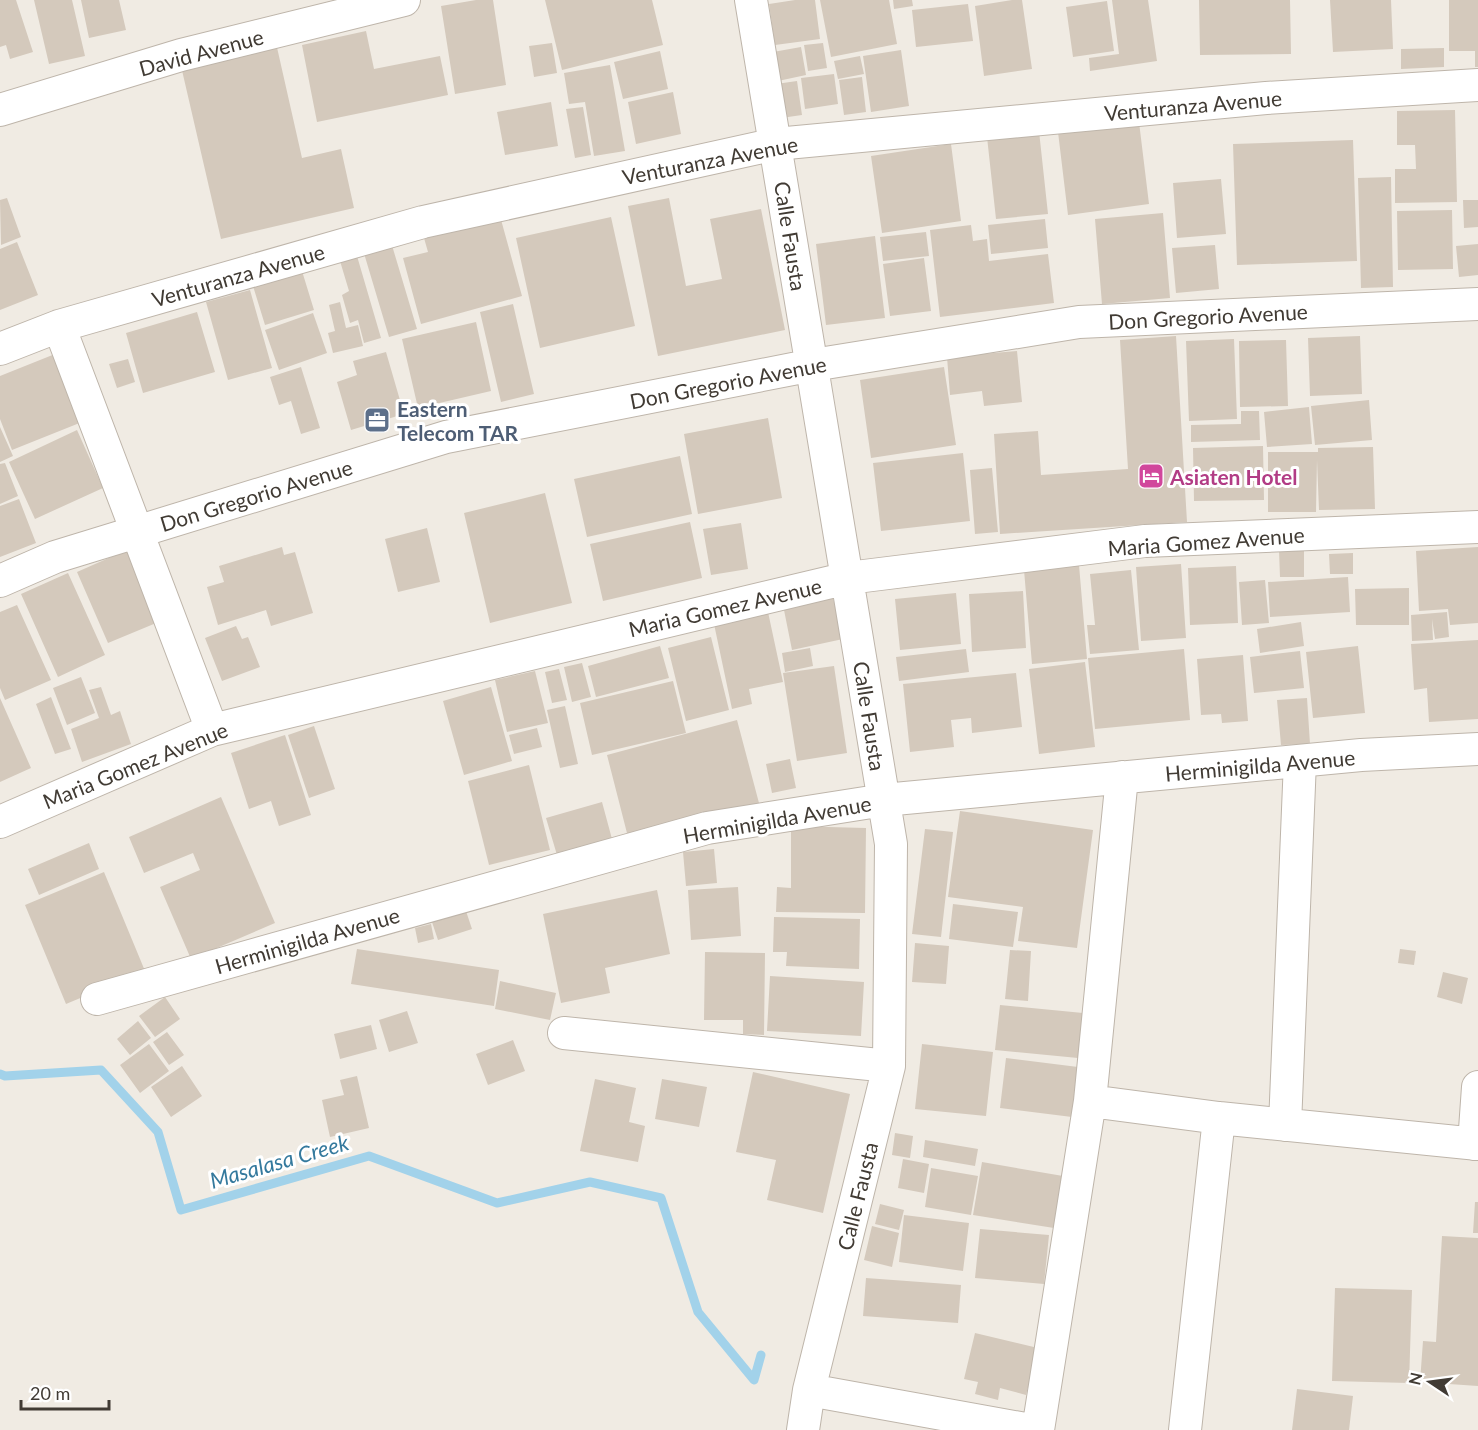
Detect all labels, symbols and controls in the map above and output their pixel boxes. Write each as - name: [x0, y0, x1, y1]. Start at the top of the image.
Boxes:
- street label: David Avenue: [136, 23, 266, 81]
- street label: Venturanza Avenue: [1103, 85, 1283, 125]
- street label: Venturanza Avenue: [620, 131, 800, 189]
- street label: Calle Fausta: [770, 180, 812, 292]
- street label: Venturanza Avenue: [149, 238, 327, 312]
- street label: Don Gregorio Avenue: [1108, 298, 1308, 334]
- street label: Don Gregorio Avenue: [628, 351, 828, 413]
- place label: Eastern Telecom TAR: [397, 396, 518, 445]
- office icon: Eastern Telecom TAR: [362, 405, 392, 435]
- street label: Don Gregorio Avenue: [157, 454, 355, 536]
- hotel icon: Asiaten Hotel: [1136, 461, 1166, 491]
- place label: Asiaten Hotel: [1169, 464, 1297, 489]
- street label: Maria Gomez Avenue: [1107, 522, 1305, 560]
- street label: Maria Gomez Avenue: [626, 573, 824, 641]
- street label: Calle Fausta: [849, 660, 891, 772]
- street label: Maria Gomez Avenue: [39, 716, 231, 814]
- street label: Herminigilda Avenue: [1164, 744, 1356, 786]
- street label: Herminigilda Avenue: [681, 790, 873, 848]
- street label: Herminigilda Avenue: [212, 902, 402, 978]
- water label: Masalasa Creek: [206, 1128, 352, 1194]
- street label: Calle Fausta: [832, 1139, 882, 1253]
- north arrow: [1400, 1352, 1460, 1412]
- text: N: [1404, 1370, 1426, 1387]
- scale bar: [21, 1373, 110, 1411]
- text: 20 m: [30, 1382, 70, 1404]

